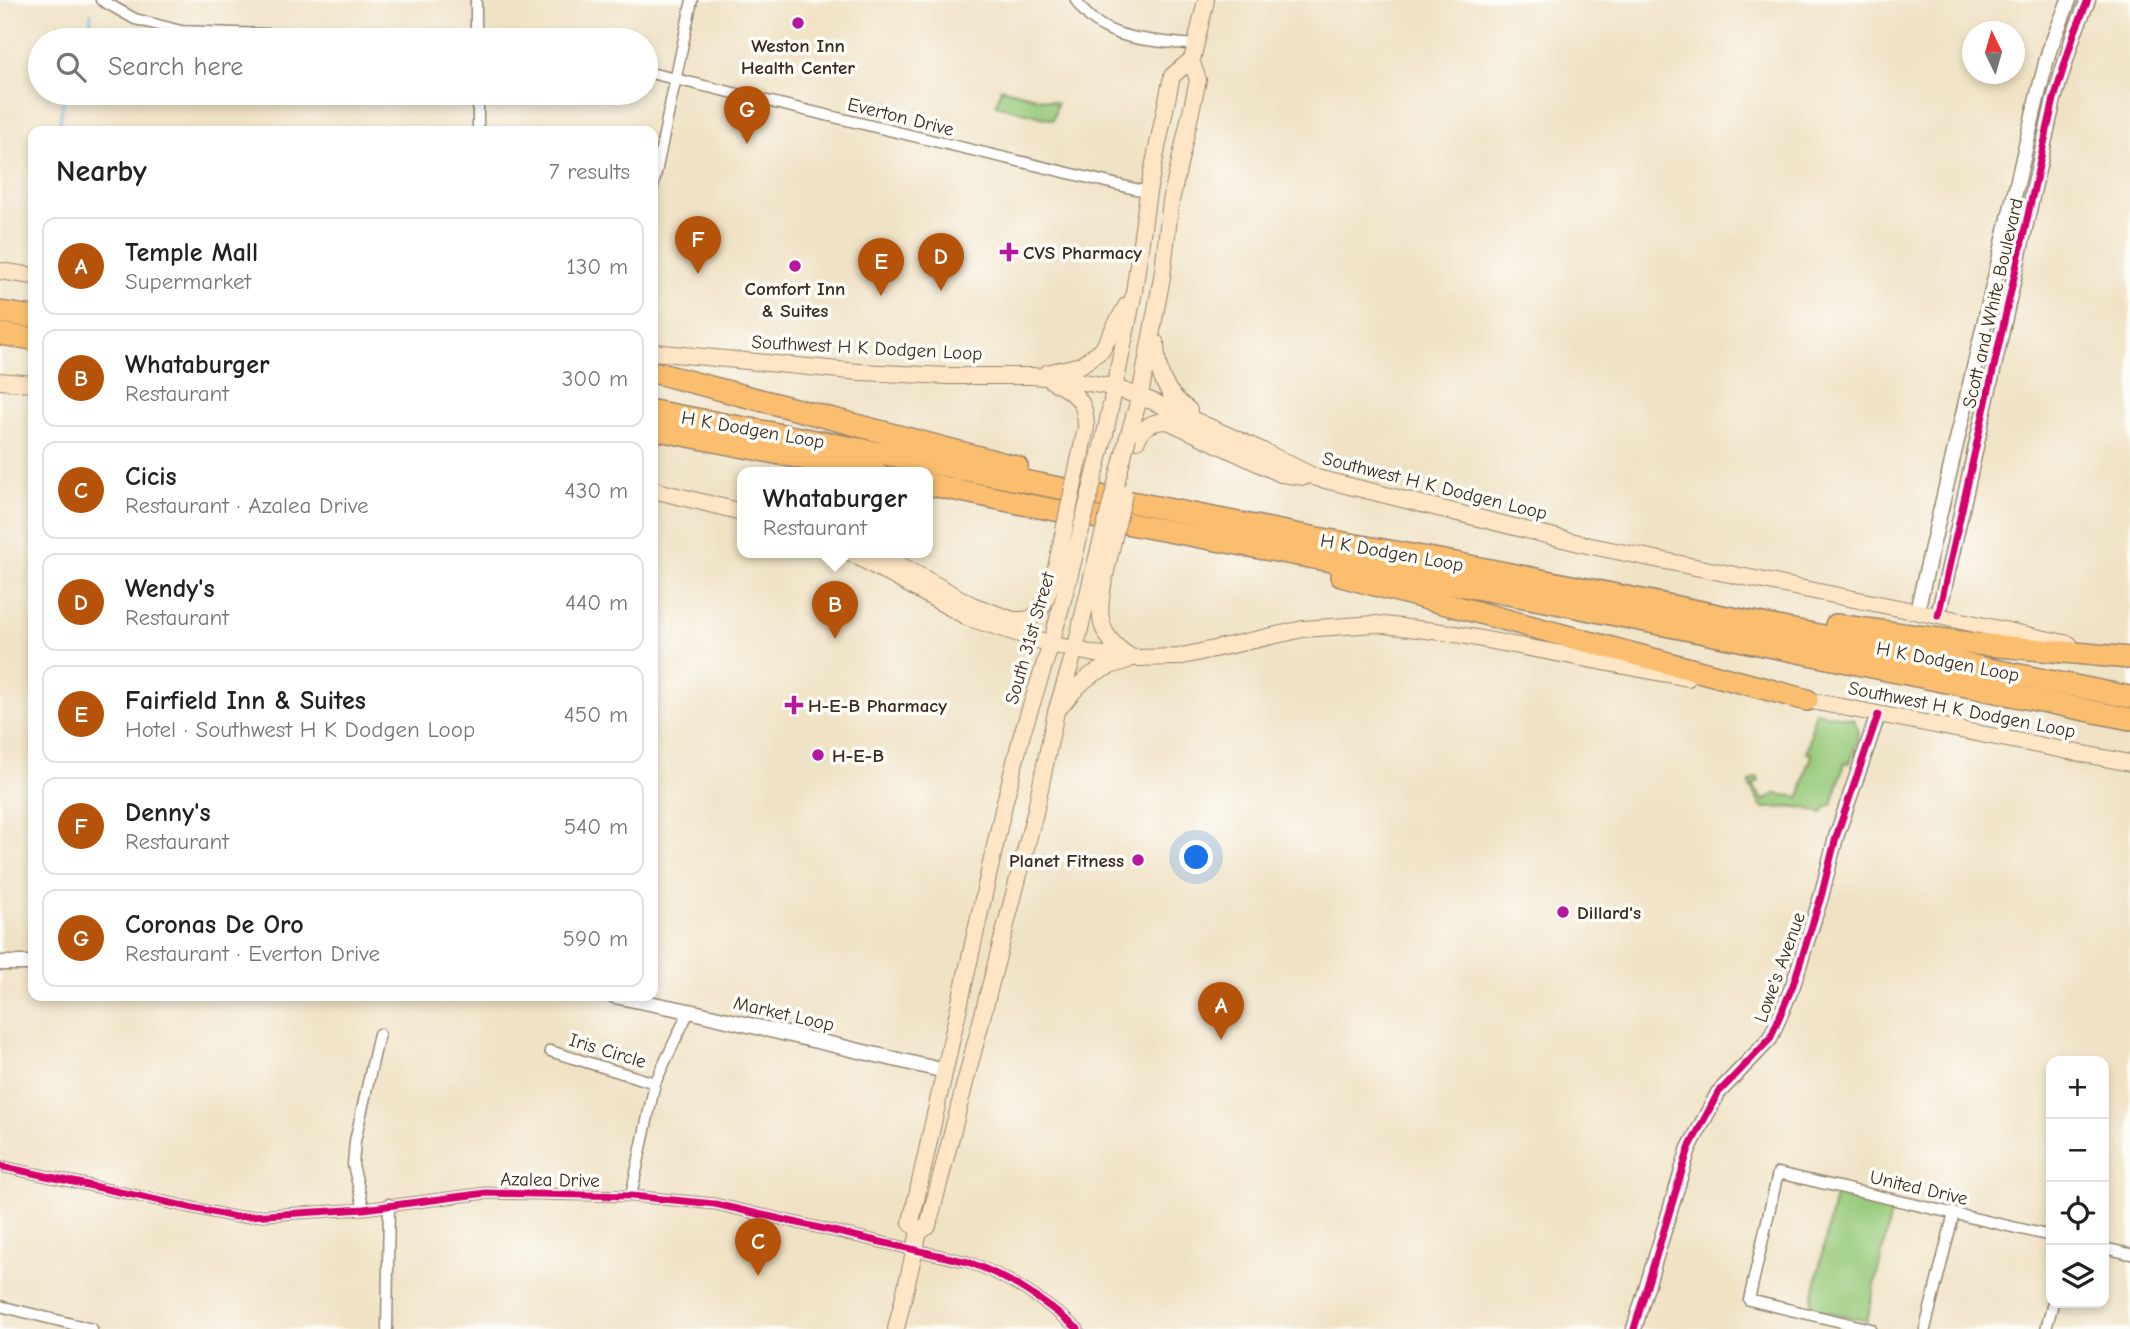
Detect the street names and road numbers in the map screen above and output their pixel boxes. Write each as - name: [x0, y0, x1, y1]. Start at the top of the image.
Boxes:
- street label: Everton Drive: [845, 93, 956, 141]
- street label: Scott and White Boulevard: [1958, 196, 2028, 410]
- street label: Southwest H K Dodgen Loop: [751, 331, 983, 365]
- street label: H K Dodgen Loop: [680, 407, 826, 453]
- street label: Southwest H K Dodgen Loop: [1320, 447, 1550, 525]
- street label: H K Dodgen Loop: [1319, 530, 1465, 576]
- street label: South 31st Street: [1001, 569, 1060, 707]
- street label: H K Dodgen Loop: [1875, 637, 2021, 687]
- street label: Southwest H K Dodgen Loop: [1846, 677, 2077, 743]
- street label: Lowe's Avenue: [1750, 909, 1810, 1025]
- street label: Market Loop: [731, 992, 836, 1036]
- street label: Iris Circle: [567, 1029, 649, 1073]
- street label: United Drive: [1868, 1166, 1970, 1210]
- street label: Azalea Drive: [500, 1168, 600, 1192]

